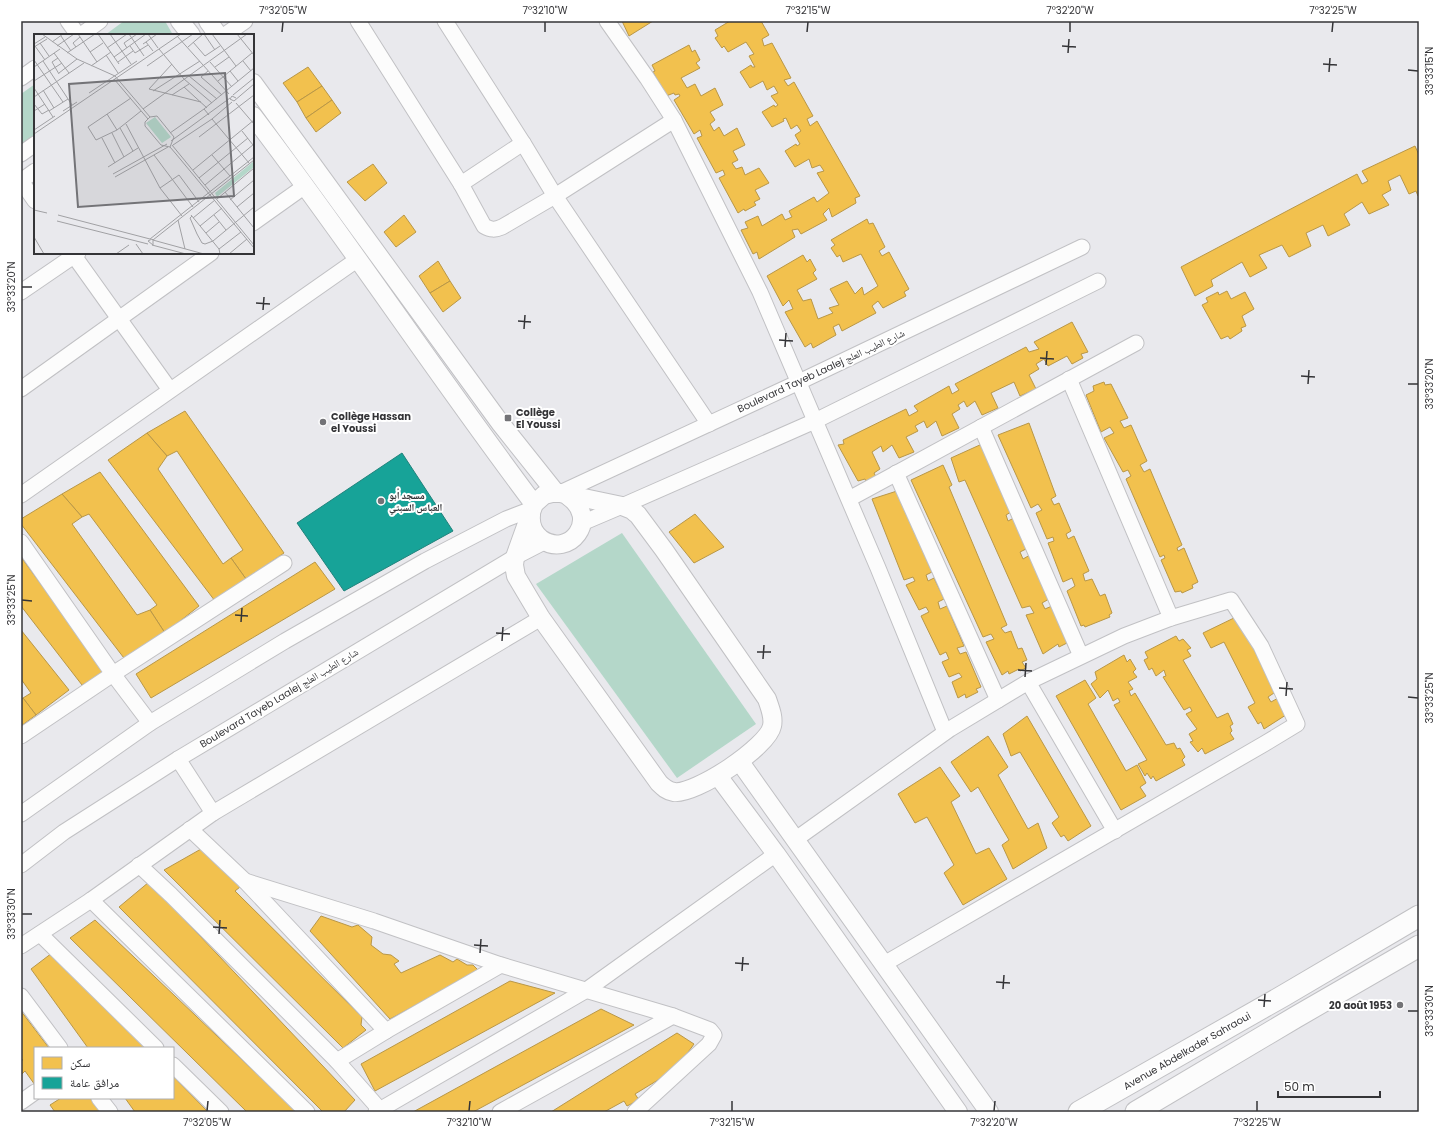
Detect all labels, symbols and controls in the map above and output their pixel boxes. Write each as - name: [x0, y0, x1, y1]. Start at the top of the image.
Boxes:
- text: 7°32'05"W: [259, 3, 307, 18]
- text: 7°32'10"W: [523, 3, 568, 18]
- text: 7°32'15"W: [786, 3, 831, 18]
- text: 7°32'20"W: [1046, 3, 1094, 18]
- text: 7°32'25"W: [1309, 3, 1357, 18]
- inset map: [34, 34, 254, 254]
- text: 33°33'15"N: [1422, 47, 1437, 95]
- text: 33°33'20"N: [4, 261, 19, 313]
- street label: Boulevard Tayeb Laalej شارع الطيب العلج: [735, 325, 907, 416]
- text: 33°33'20"N: [1422, 358, 1437, 410]
- place label: Collège El Youssi: [516, 405, 560, 432]
- place label: Collège Hassan el Youssi: [331, 409, 411, 436]
- marker: Collège El Youssi: [503, 413, 513, 423]
- marker: Collège Hassan el Youssi: [318, 417, 328, 427]
- place label: مسجد أبو العباس السبتي: [389, 488, 443, 515]
- marker: مسجد أبو العباس السبتي: [376, 496, 386, 506]
- text: 33°33'25"N: [4, 574, 19, 626]
- street label: Boulevard Tayeb Laalej شارع الطيب العلج: [197, 644, 362, 752]
- text: 33°33'25"N: [1422, 672, 1437, 724]
- text: 33°33'30"N: [4, 888, 19, 940]
- text: 33°33'30"N: [1422, 985, 1437, 1037]
- place label: 20 août 1953: [1329, 998, 1392, 1013]
- marker: 20 août 1953: [1395, 1000, 1405, 1010]
- street label: Avenue Abdelkader Sahraoui: [1120, 1008, 1254, 1094]
- legend: [34, 1047, 174, 1099]
- text: سكن: [70, 1054, 91, 1071]
- scale bar: [1278, 1073, 1380, 1099]
- text: مرافق عامة: [70, 1074, 119, 1091]
- text: 50 m: [1284, 1078, 1315, 1095]
- text: 7°32'05"W: [183, 1115, 231, 1130]
- text: 7°32'10"W: [447, 1115, 492, 1130]
- text: 7°32'15"W: [710, 1115, 755, 1130]
- text: 7°32'20"W: [970, 1115, 1018, 1130]
- text: 7°32'25"W: [1233, 1115, 1281, 1130]

